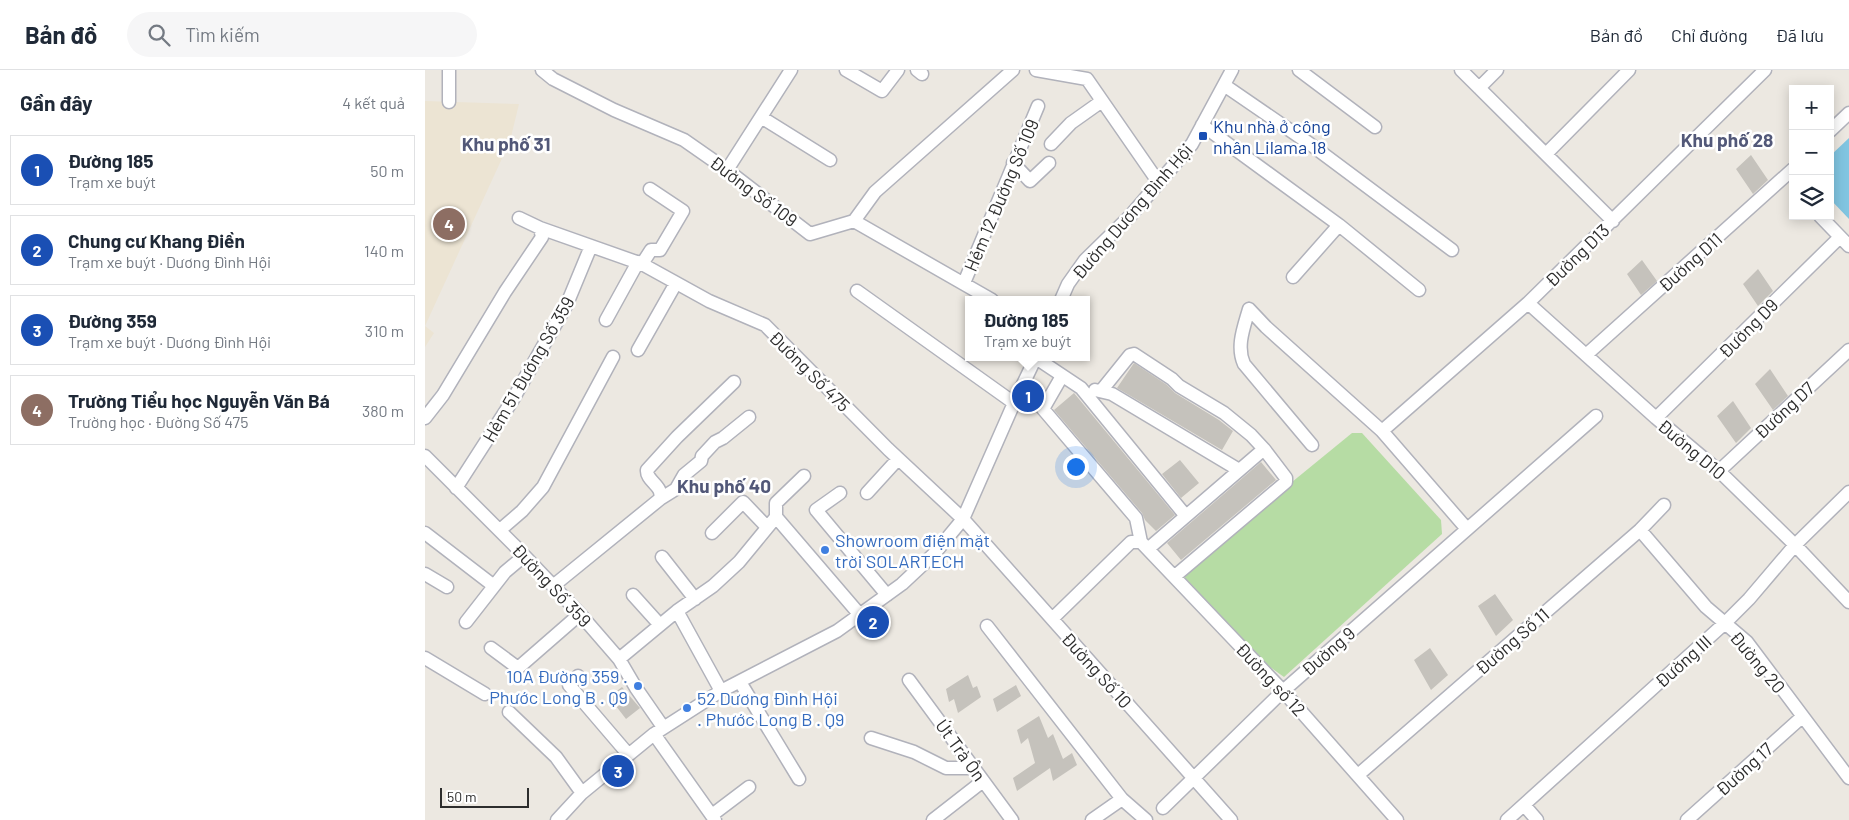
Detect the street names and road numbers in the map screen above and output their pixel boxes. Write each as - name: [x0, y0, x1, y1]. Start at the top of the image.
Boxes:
- street label: Hẻm 12 Đường Số 109: [959, 116, 1043, 274]
- street label: Đường Dương Đình Hội: [1067, 139, 1197, 283]
- street label: Đường Số 109: [706, 151, 802, 231]
- street label: Đường D13: [1540, 219, 1614, 291]
- street label: Đường D11: [1654, 228, 1726, 296]
- street label: Hẻm 51 Đường Số 359: [477, 292, 579, 446]
- street label: Đường D9: [1714, 294, 1782, 362]
- street label: Đường Số 475: [765, 326, 855, 416]
- street label: Đường D7: [1749, 376, 1819, 443]
- street label: Đường D10: [1654, 414, 1730, 484]
- street label: Đường Số 359: [508, 539, 596, 631]
- street label: Đường Số 11: [1471, 603, 1553, 679]
- street label: Đường 9: [1297, 622, 1359, 680]
- street label: Đường 20: [1726, 627, 1790, 697]
- street label: Đường Số 10: [1057, 628, 1137, 712]
- street label: Đường III: [1650, 630, 1716, 692]
- street label: Đường số 12: [1232, 638, 1310, 720]
- street label: Út Trà Ôn: [931, 715, 991, 785]
- street label: Đường 17: [1711, 737, 1777, 800]

